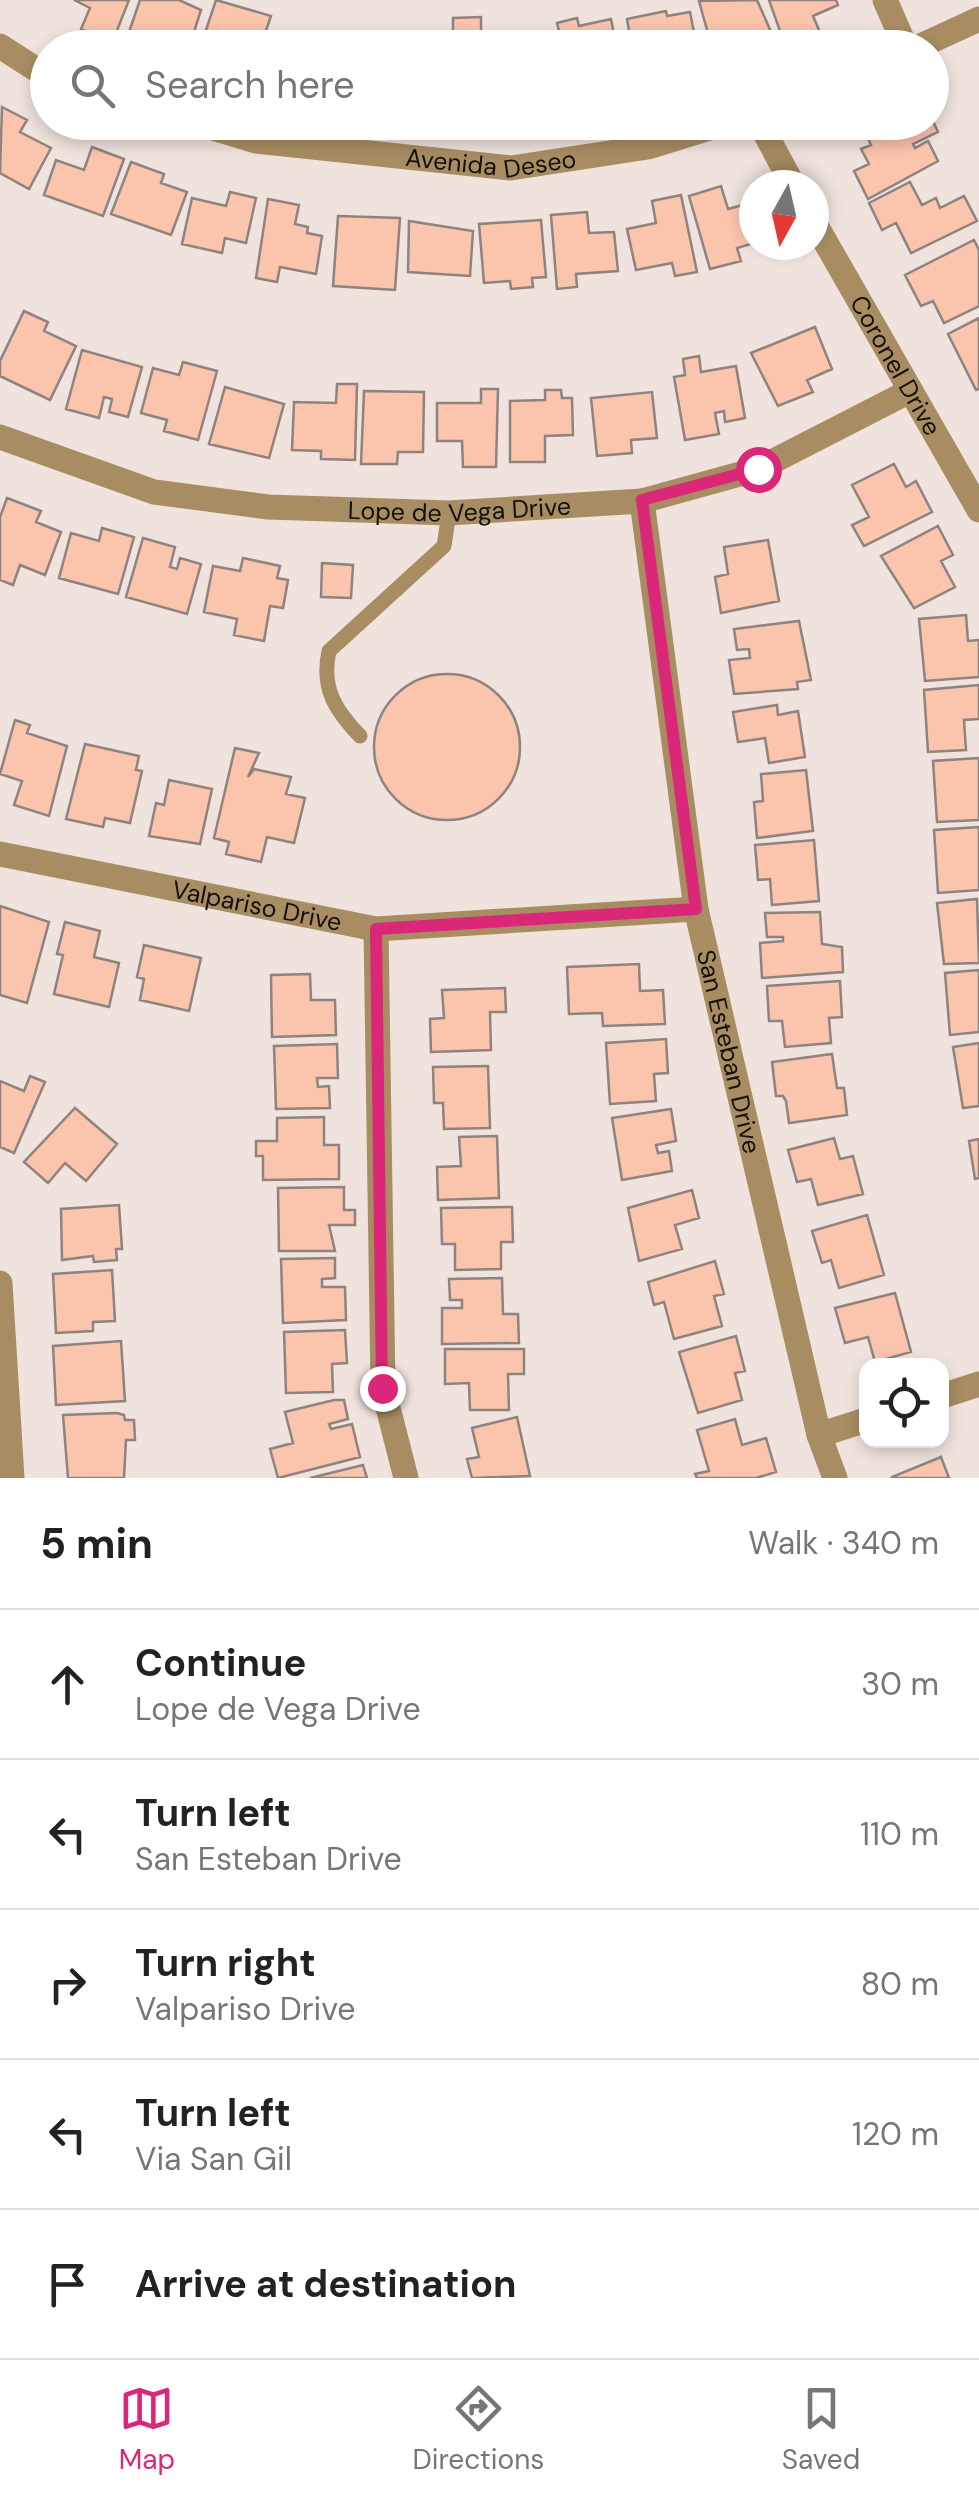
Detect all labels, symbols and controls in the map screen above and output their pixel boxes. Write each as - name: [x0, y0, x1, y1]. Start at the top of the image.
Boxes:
- search box: [30, 30, 949, 140]
- icon: search: [65, 58, 120, 113]
- text: Search here: [145, 60, 355, 110]
- street label: Avenida Deseo: [404, 141, 578, 186]
- north arrow: [739, 170, 829, 260]
- street label: Coronel Drive: [842, 289, 949, 441]
- route start: [736, 447, 782, 493]
- street label: Lope de Vega Drive: [347, 489, 572, 530]
- street label: Valpariso Drive: [169, 873, 345, 939]
- street label: San Esteban Drive: [689, 946, 769, 1157]
- map controls: [859, 1358, 949, 1448]
- button: locate: [859, 1358, 949, 1448]
- route end: [360, 1366, 406, 1412]
- text: 5 min: [40, 1516, 153, 1571]
- text: Walk · 340 m: [748, 1522, 939, 1564]
- text: Continue: [135, 1638, 306, 1688]
- icon: ahead: [40, 1657, 95, 1712]
- text: 30 m: [861, 1663, 939, 1705]
- text: Lope de Vega Drive: [135, 1688, 421, 1730]
- text: Turn left: [135, 1788, 291, 1838]
- icon: left: [40, 1807, 95, 1862]
- text: 110 m: [860, 1813, 939, 1855]
- text: San Esteban Drive: [135, 1838, 402, 1880]
- text: Turn right: [135, 1938, 316, 1988]
- icon: right: [40, 1957, 95, 2012]
- text: 80 m: [861, 1963, 939, 2005]
- text: Valpariso Drive: [135, 1988, 355, 2030]
- text: Turn left: [135, 2088, 291, 2138]
- icon: left: [40, 2107, 95, 2162]
- text: 120 m: [852, 2113, 939, 2155]
- text: Via San Gil: [135, 2138, 292, 2180]
- icon: arrive: [40, 2257, 95, 2312]
- text: Arrive at destination: [135, 2259, 517, 2309]
- tab: Map: [119, 2381, 175, 2478]
- tab: Directions: [413, 2381, 544, 2478]
- tab: Saved: [782, 2381, 860, 2478]

